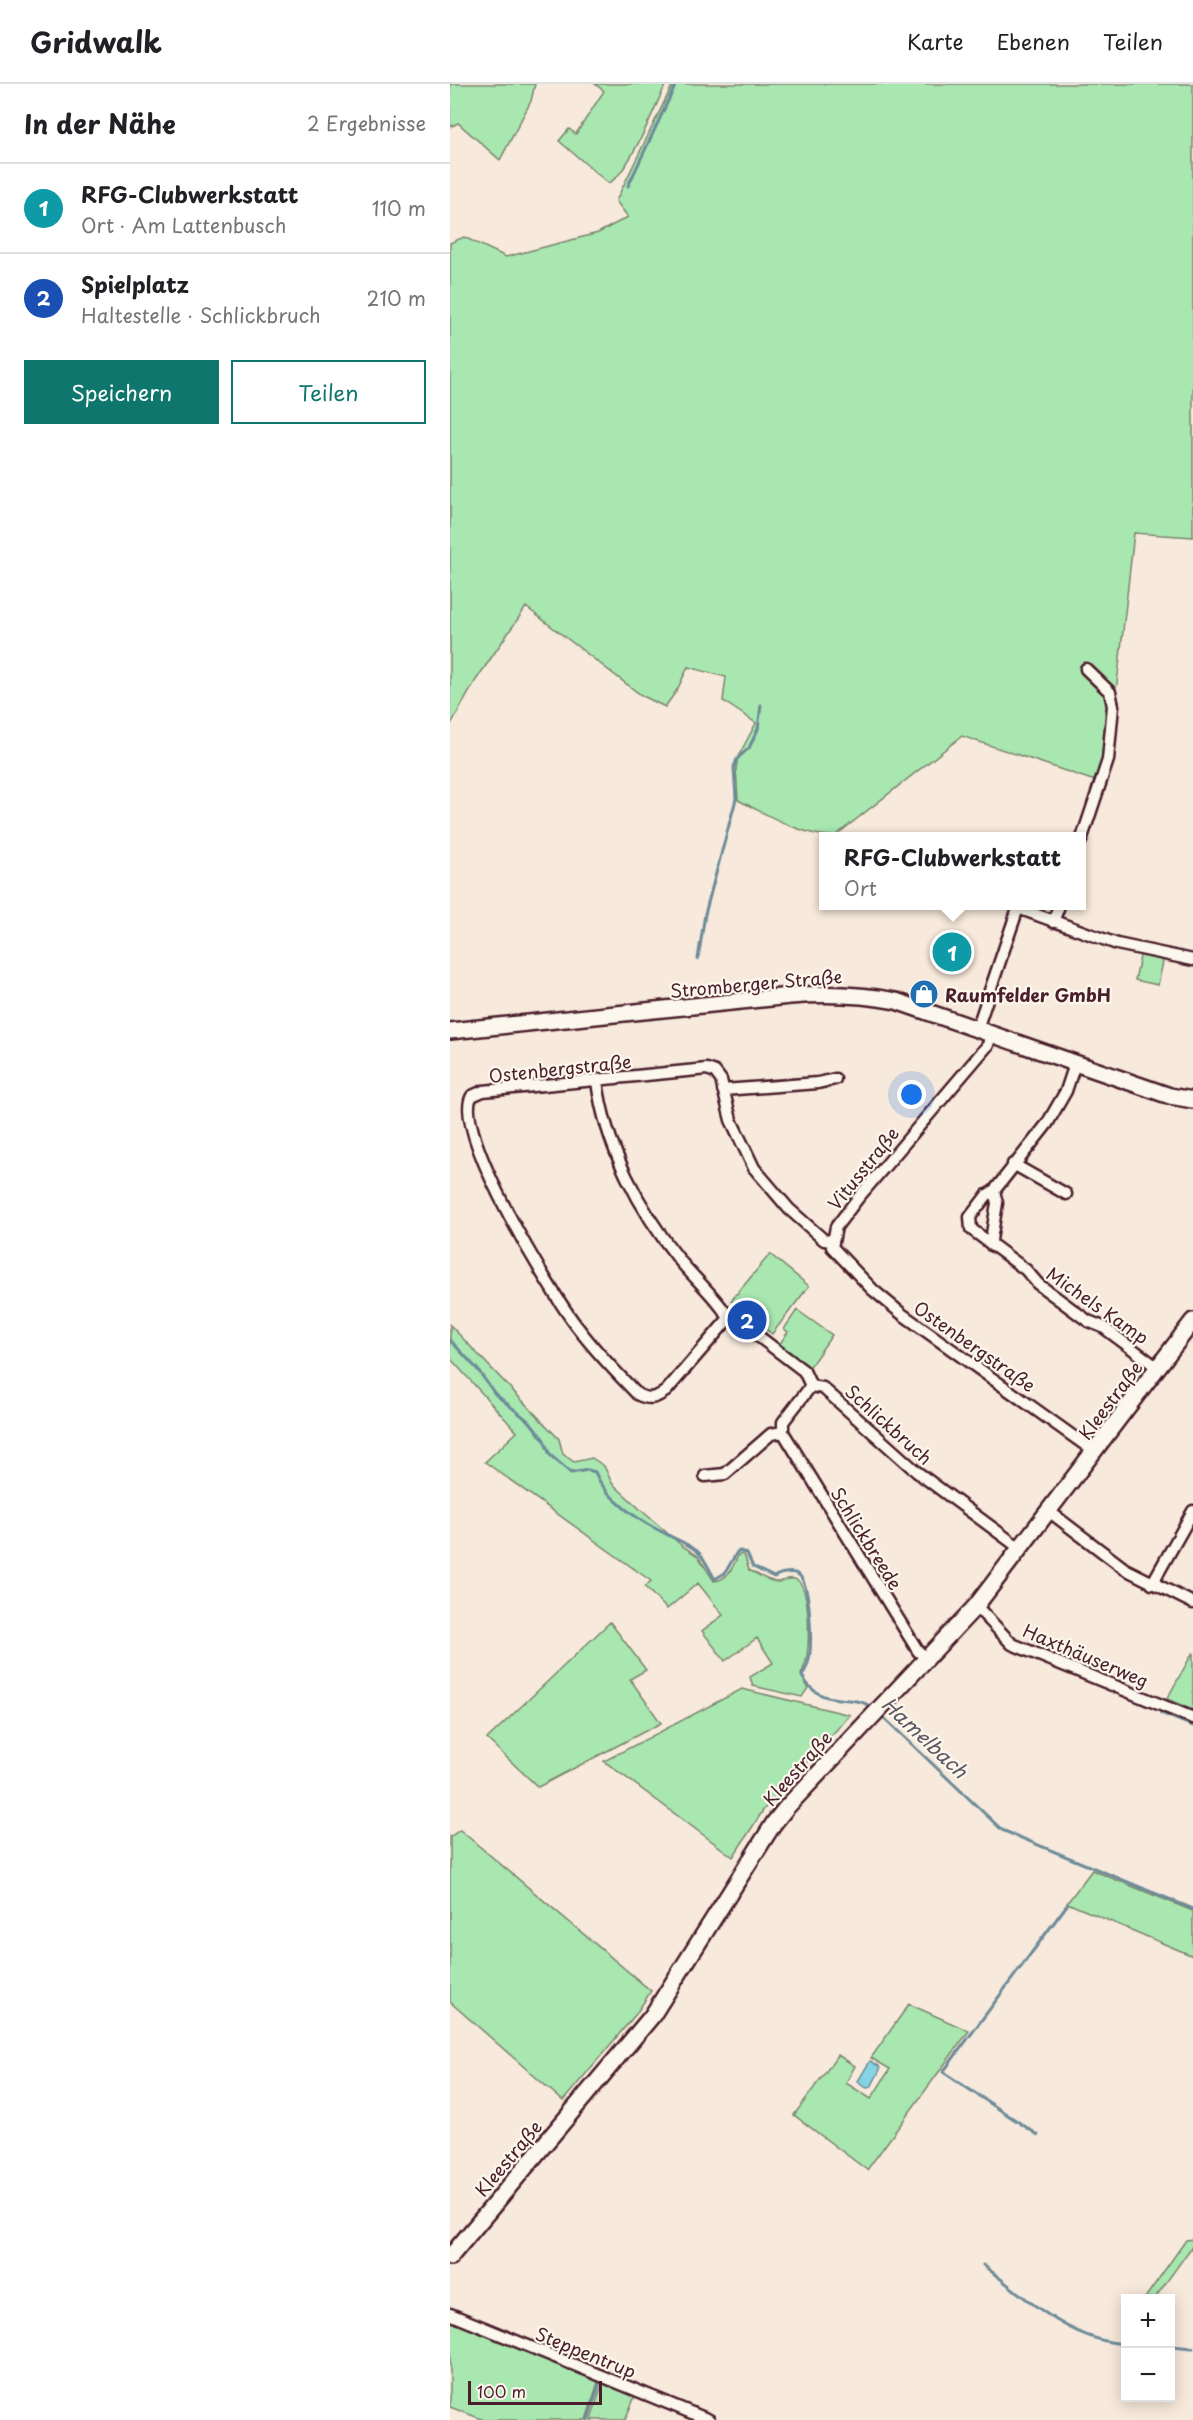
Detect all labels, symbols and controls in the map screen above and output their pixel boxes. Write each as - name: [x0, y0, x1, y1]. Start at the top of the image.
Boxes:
- text: Gridwalk: [30, 20, 162, 63]
- text: Karte: [907, 25, 964, 57]
- text: Ebenen: [997, 25, 1070, 57]
- text: Teilen: [1103, 25, 1163, 57]
- text: In der Nähe: [24, 104, 176, 143]
- text: 2 Ergebnisse: [307, 108, 426, 138]
- text: RFG-Clubwerkstatt: [81, 177, 299, 210]
- text: 1: [39, 193, 48, 223]
- text: 110 m: [372, 193, 426, 223]
- text: Ort · Am Lattenbusch: [81, 210, 286, 240]
- text: Spielplatz: [81, 267, 189, 300]
- text: 2: [36, 283, 51, 313]
- text: 210 m: [367, 283, 426, 313]
- text: Haltestelle · Schlickbruch: [81, 300, 321, 330]
- button: Speichern: [24, 360, 219, 424]
- button: Teilen: [231, 360, 426, 424]
- popup: [819, 832, 1086, 910]
- text: RFG-Clubwerkstatt: [844, 840, 1061, 873]
- text: Ort: [844, 873, 877, 903]
- pin: 1: [932, 930, 972, 974]
- street label: Stromberger Straße: [669, 962, 843, 1004]
- shop icon: Raumfelder GmbH: [908, 978, 940, 1010]
- place label: Raumfelder GmbH: [945, 981, 1111, 1008]
- street label: Ostenbergstraße: [487, 1047, 633, 1089]
- your location: [897, 1080, 926, 1109]
- street label: Vitusstraße: [821, 1121, 905, 1215]
- street label: Michels Kamp: [1041, 1260, 1155, 1350]
- street label: Ostenbergstraße: [909, 1294, 1041, 1398]
- pin: 2: [728, 1298, 766, 1342]
- street label: Kleestraße: [1071, 1355, 1149, 1445]
- street label: Schlickbruch: [840, 1378, 938, 1470]
- street label: Schlickbreede: [825, 1481, 909, 1595]
- street label: Haxthäuserweg: [1019, 1616, 1153, 1694]
- water label: Hamelbach: [875, 1689, 975, 1785]
- street label: Kleestraße: [756, 1725, 838, 1811]
- street label: Kleestraße: [468, 2114, 548, 2202]
- map controls: [1121, 2294, 1175, 2402]
- button: +: [1121, 2294, 1175, 2348]
- street label: Steppentrup: [532, 2320, 640, 2384]
- button: −: [1121, 2348, 1175, 2402]
- scale bar: [468, 2378, 602, 2406]
- text: 100 m: [477, 2379, 526, 2403]

